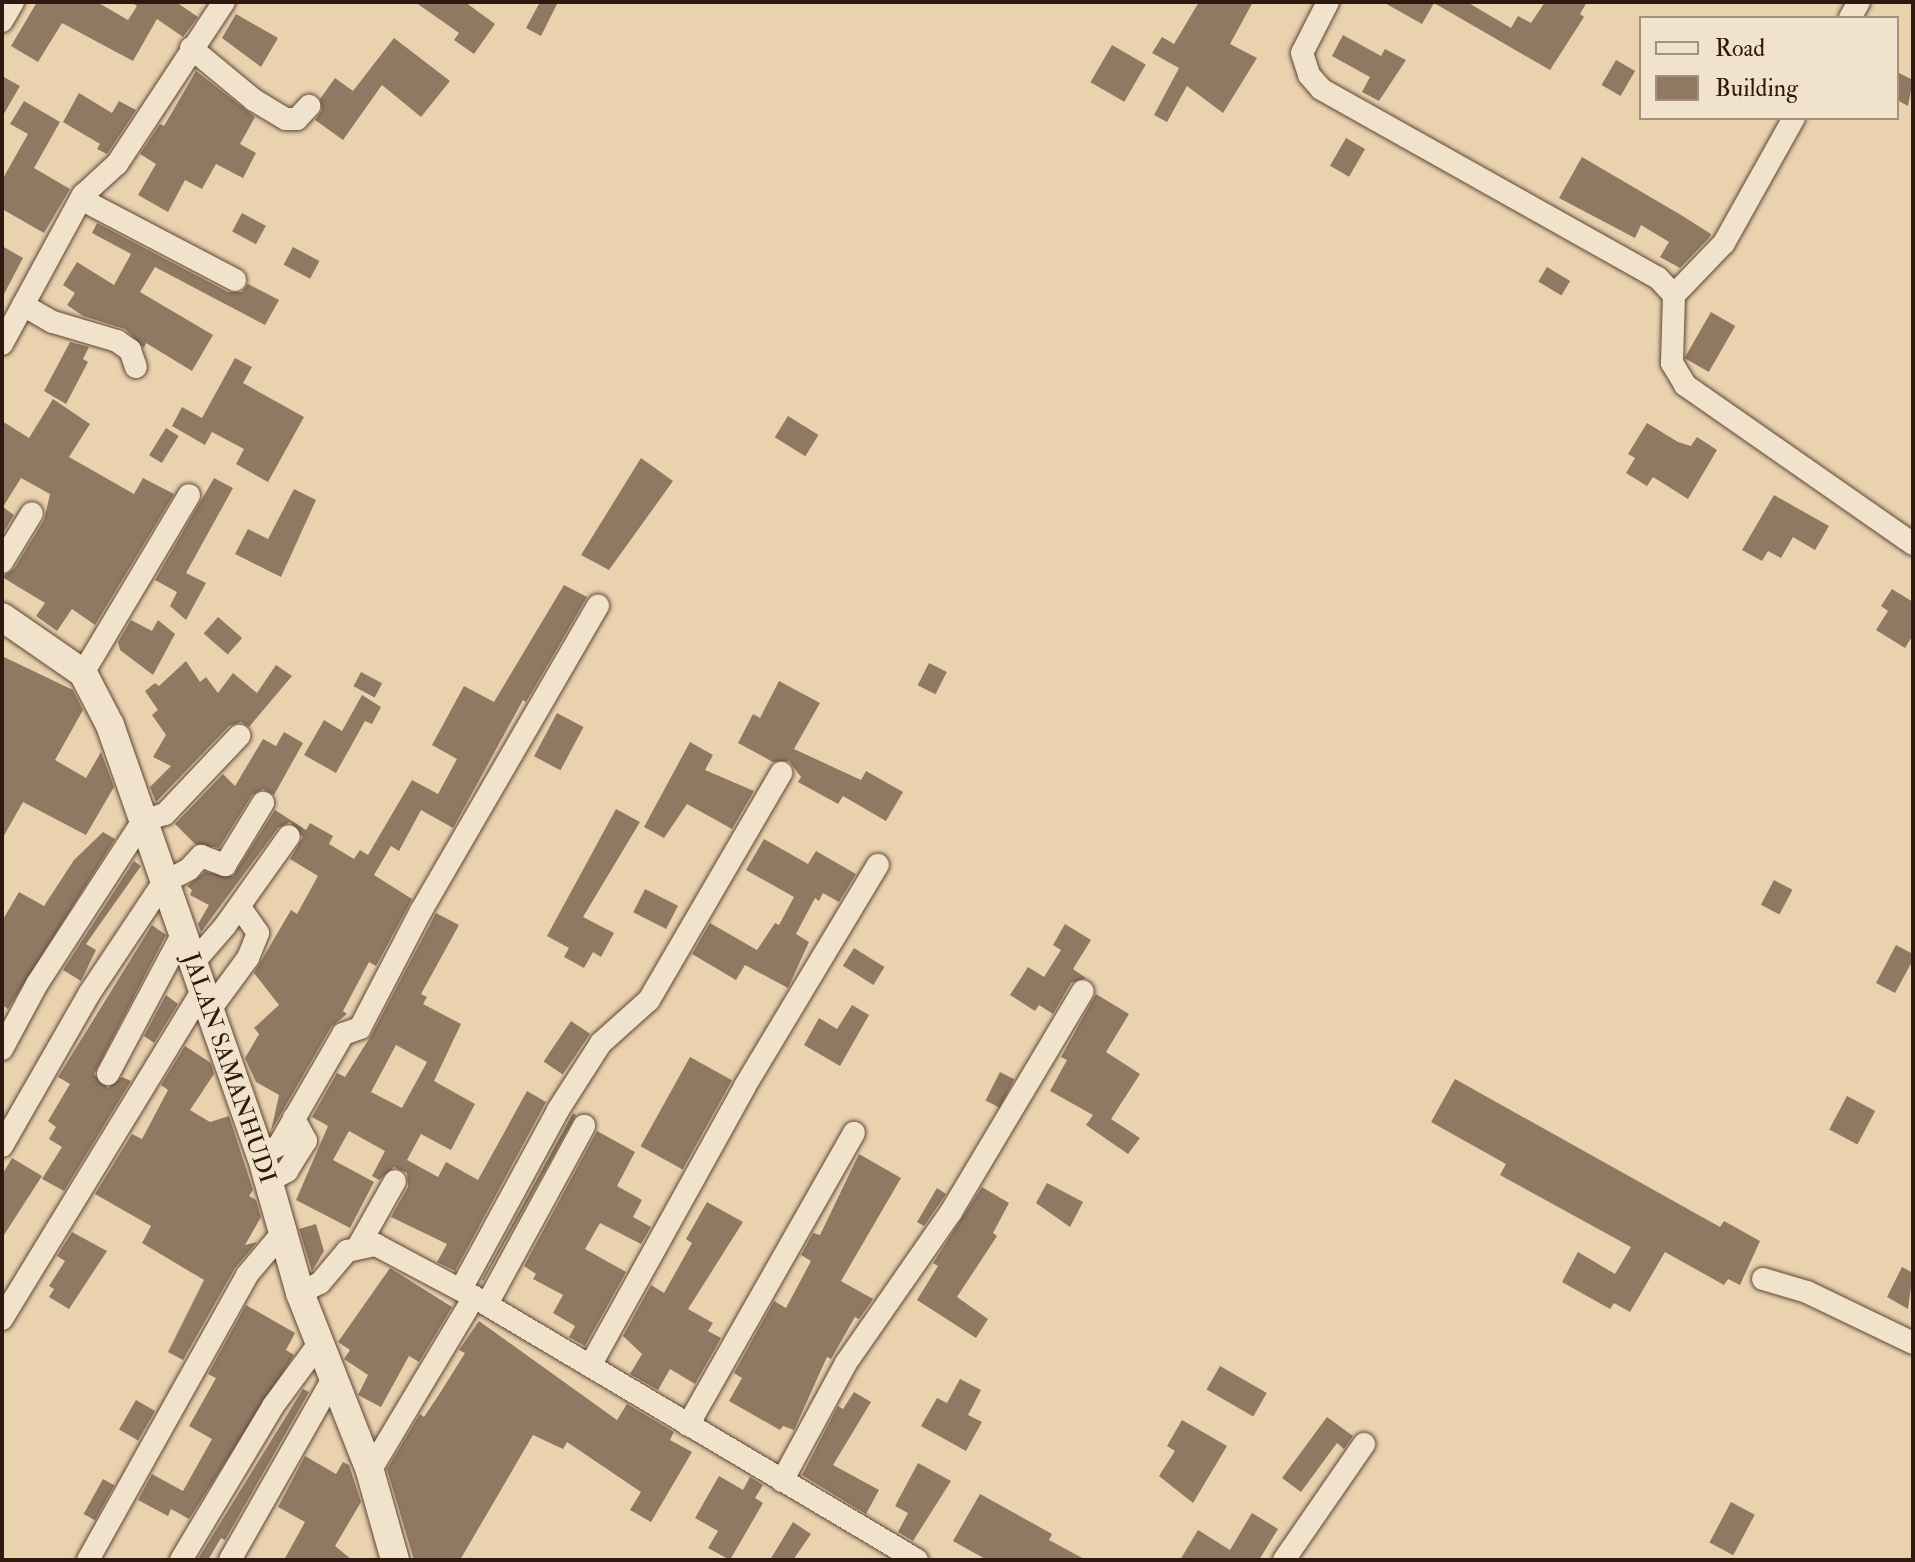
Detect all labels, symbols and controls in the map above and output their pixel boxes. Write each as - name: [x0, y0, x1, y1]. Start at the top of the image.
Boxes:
- legend: [1639, 16, 1899, 120]
- text: Road: [1715, 33, 1765, 64]
- text: Building: [1715, 73, 1798, 104]
- street label: JALAN SAMANHUDI: [176, 949, 282, 1187]

